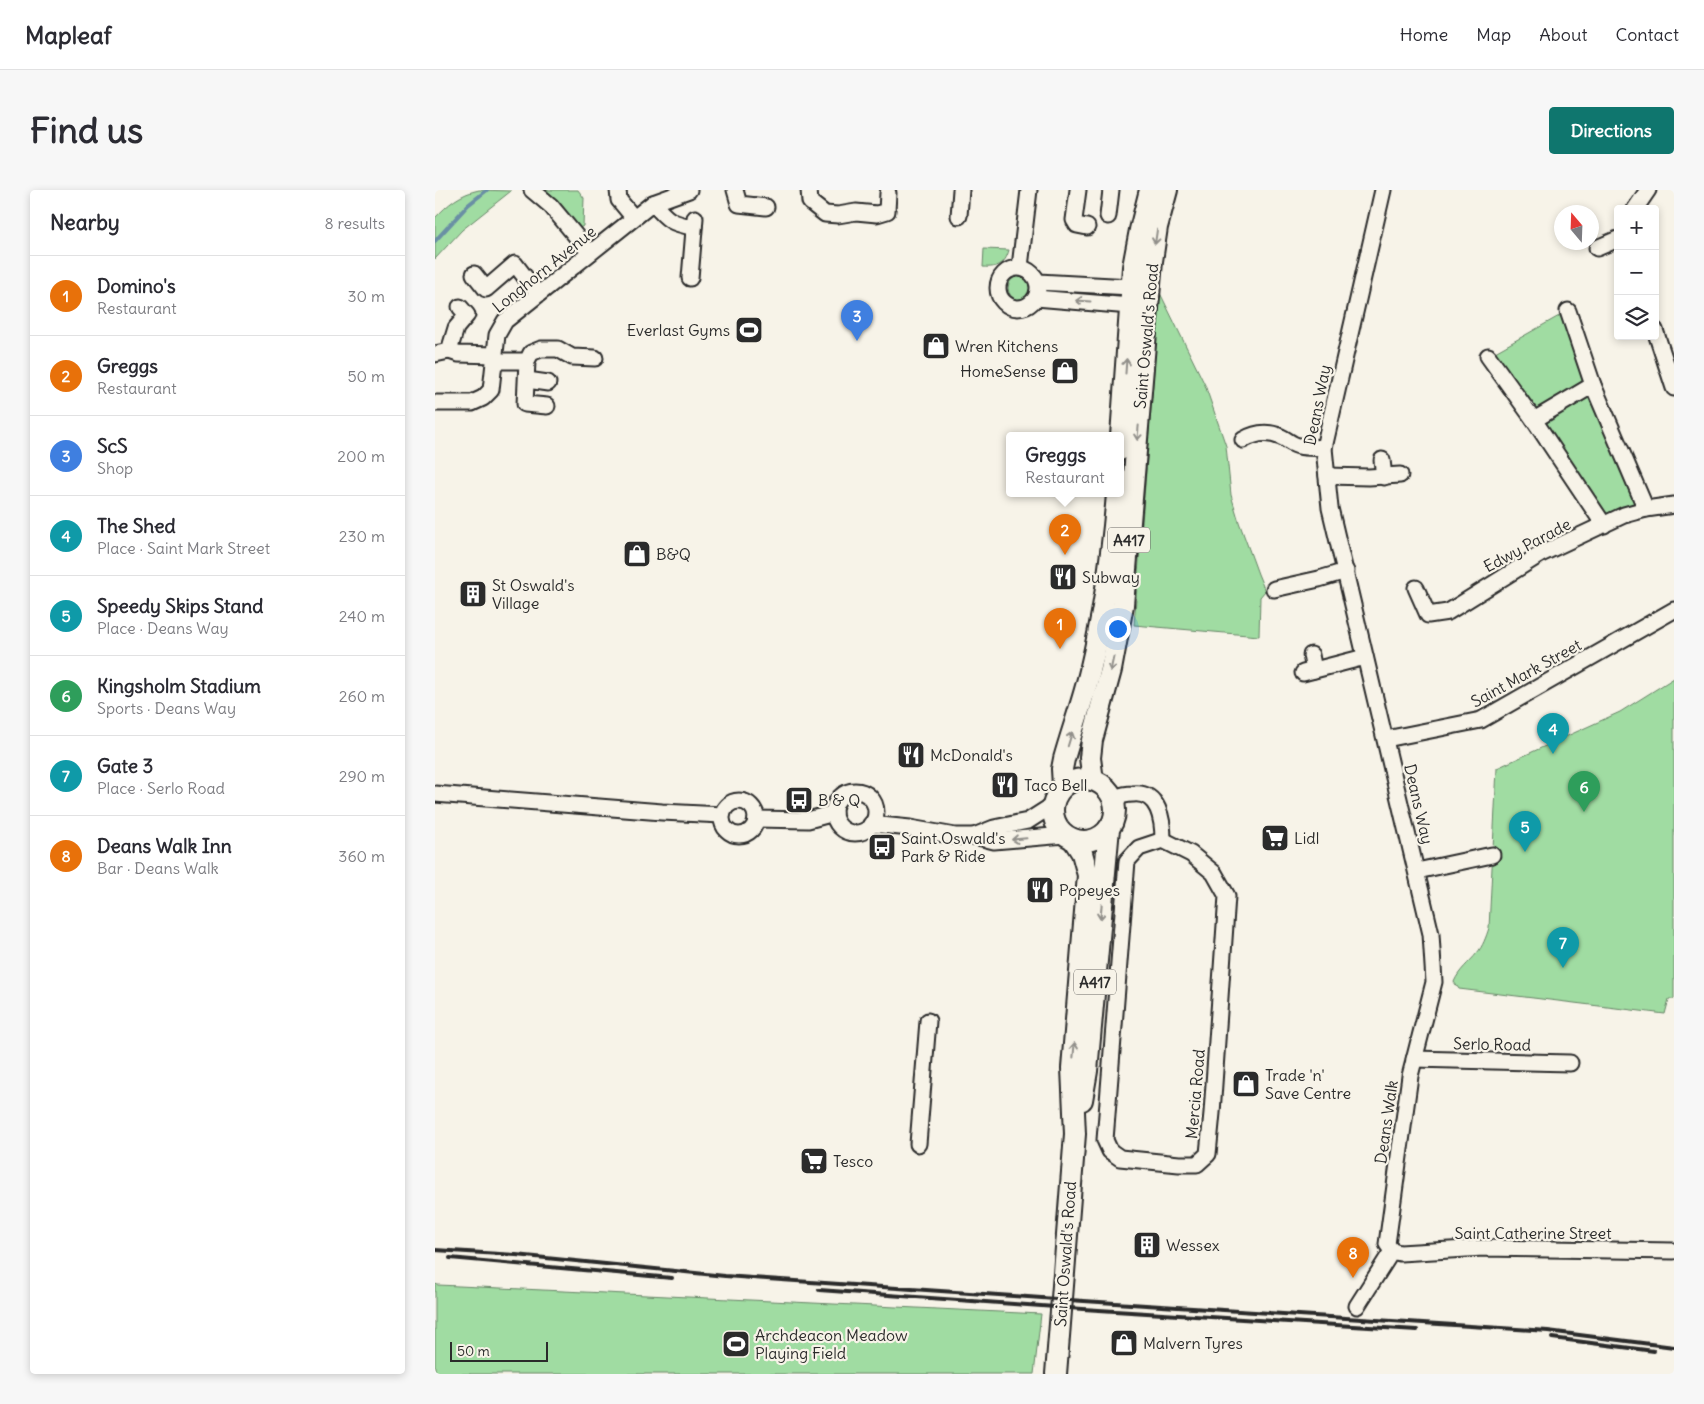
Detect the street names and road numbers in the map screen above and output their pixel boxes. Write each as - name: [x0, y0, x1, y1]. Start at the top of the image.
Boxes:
- street label: Longhorn Avenue: [488, 221, 600, 317]
- street label: Saint Oswald's Road: [1130, 262, 1162, 410]
- street label: Deans Way: [1299, 363, 1335, 447]
- street label: Edwy Parade: [1480, 514, 1574, 576]
- road number: A417: [1108, 528, 1150, 552]
- street label: Saint Mark Street: [1467, 634, 1585, 712]
- street label: Deans Way: [1400, 762, 1438, 846]
- road number: A417: [1074, 970, 1116, 994]
- street label: Serlo Road: [1453, 1033, 1531, 1055]
- street label: Mercia Road: [1181, 1048, 1209, 1140]
- street label: Deans Walk: [1370, 1079, 1402, 1165]
- street label: Saint Oswald's Road: [1050, 1181, 1080, 1327]
- street label: Saint Catherine Street: [1454, 1223, 1612, 1243]

